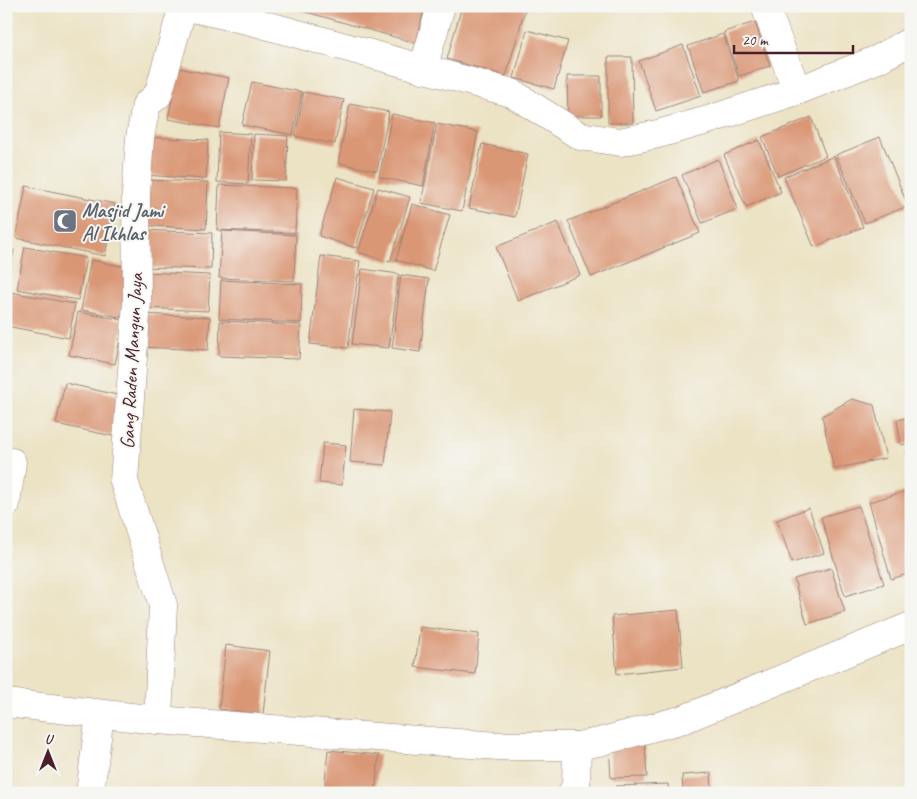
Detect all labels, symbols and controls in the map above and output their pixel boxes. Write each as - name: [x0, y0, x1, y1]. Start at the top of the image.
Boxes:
- scale bar: [734, 22, 853, 54]
- text: 20 m: [742, 31, 769, 50]
- place label: Masjid Jami Al Ikhlas: [82, 198, 167, 246]
- mosque icon: Masjid Jami Al Ikhlas: [52, 208, 78, 234]
- street label: Gang Raden Mangun Jaya: [114, 271, 149, 450]
- north arrow: [22, 726, 72, 776]
- text: U: [45, 731, 55, 748]

